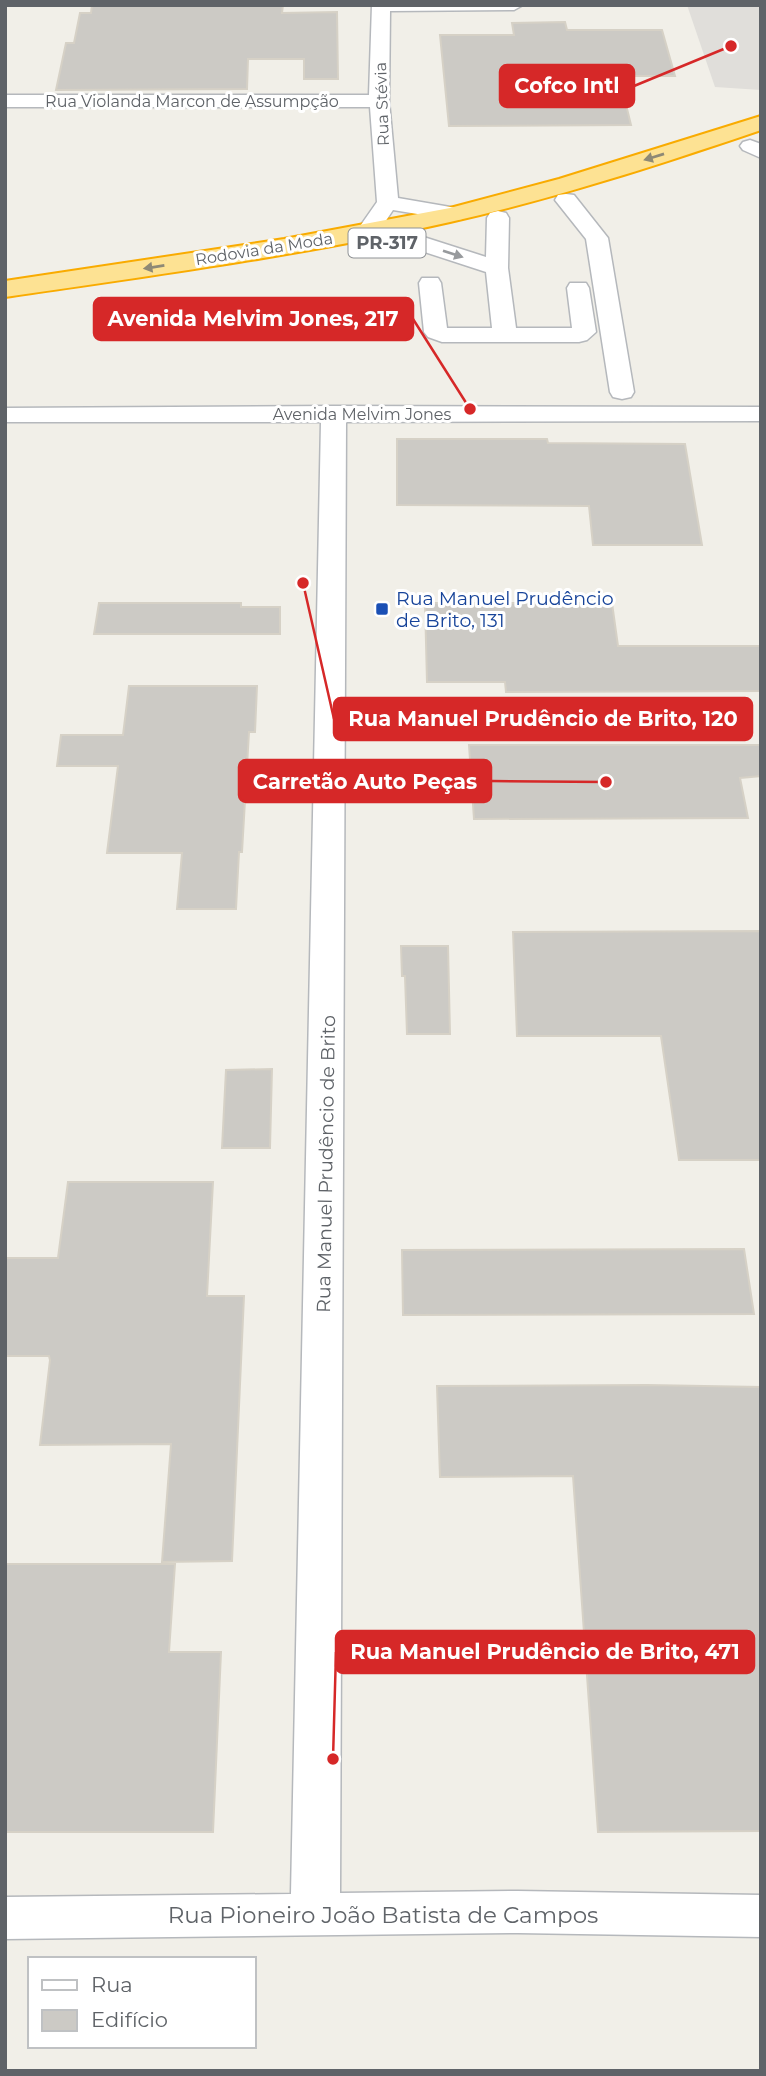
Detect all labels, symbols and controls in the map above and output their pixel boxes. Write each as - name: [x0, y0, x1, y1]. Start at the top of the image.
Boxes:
- street label: Rua Stévia: [371, 62, 393, 146]
- callout: Cofco Intl: [500, 65, 634, 107]
- text: Cofco Intl: [514, 73, 620, 98]
- street label: Rua Violanda Marcon de Assumpção: [45, 92, 339, 111]
- one-way arrow: [643, 153, 664, 163]
- street label: Rodovia da Moda: [194, 229, 334, 269]
- road number: PR-317: [348, 229, 426, 258]
- one-way arrow: [442, 249, 463, 259]
- one-way arrow: [143, 262, 165, 273]
- callout: Avenida Melvim Jones, 217: [94, 298, 413, 340]
- text: Avenida Melvim Jones, 217: [107, 306, 398, 331]
- street label: Avenida Melvim Jones: [273, 405, 451, 424]
- place label: Rua Manuel Prudêncio de Brito, 131: [396, 587, 614, 632]
- marker: Rua Manuel Prudêncio de Brito, 131: [374, 601, 390, 617]
- callout: Rua Manuel Prudêncio de Brito, 120: [334, 698, 752, 740]
- text: Rua Manuel Prudêncio de Brito, 120: [348, 706, 738, 731]
- callout: Carretão Auto Peças: [239, 760, 491, 802]
- text: Carretão Auto Peças: [253, 769, 477, 794]
- street label: Rua Manuel Prudêncio de Brito: [312, 1015, 340, 1313]
- callout: Rua Manuel Prudêncio de Brito, 471: [336, 1631, 754, 1673]
- text: Rua Manuel Prudêncio de Brito, 471: [350, 1639, 740, 1664]
- street label: Rua Pioneiro João Batista de Campos: [168, 1901, 598, 1929]
- legend: [28, 1957, 256, 2048]
- text: Rua: [91, 1972, 133, 1997]
- text: Edifício: [91, 2007, 168, 2032]

